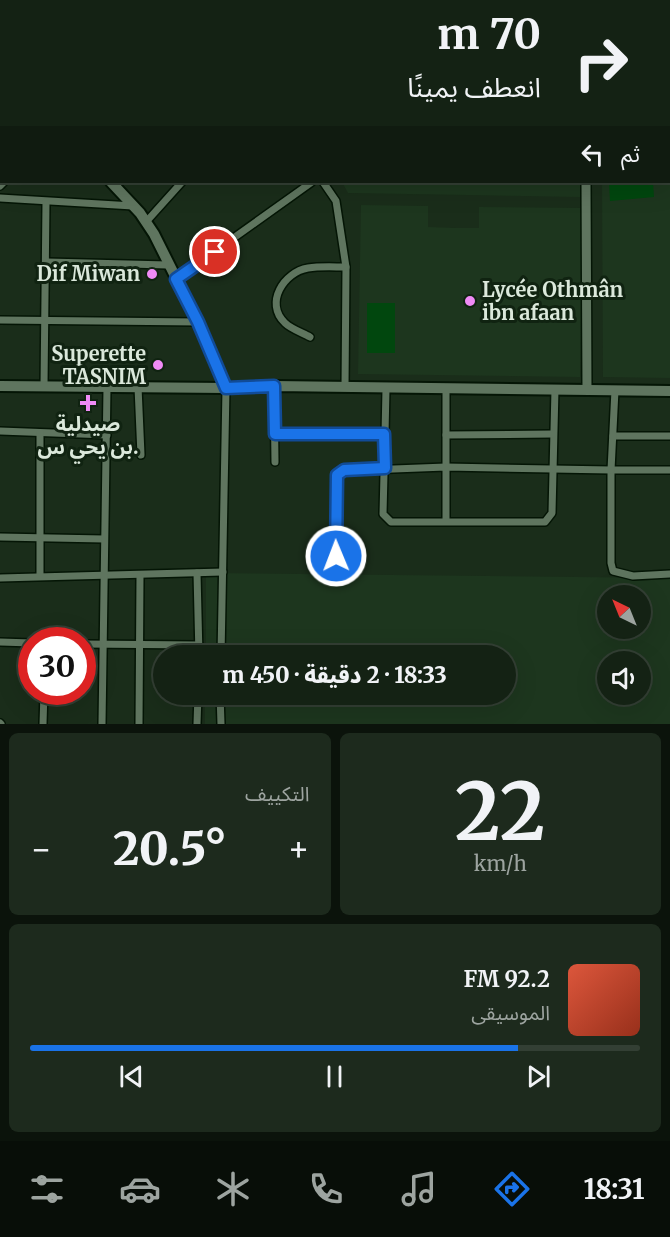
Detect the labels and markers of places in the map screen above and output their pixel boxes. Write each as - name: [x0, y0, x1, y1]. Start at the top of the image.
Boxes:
- pin: [189, 226, 240, 277]
- place label: Dif Miwan: [37, 261, 140, 286]
- marker: Dif Miwan: [145, 267, 159, 281]
- place label: Lycée Othmân ibn afaan: [482, 277, 624, 325]
- marker: Lycée Othmân ibn afaan: [463, 294, 477, 308]
- place label: Superette TASNIM: [51, 341, 147, 389]
- marker: Superette TASNIM: [151, 358, 165, 372]
- marker: صيدلية بن يحي س.: [81, 396, 95, 410]
- place label: صيدلية بن يحي س.: [37, 411, 139, 464]

